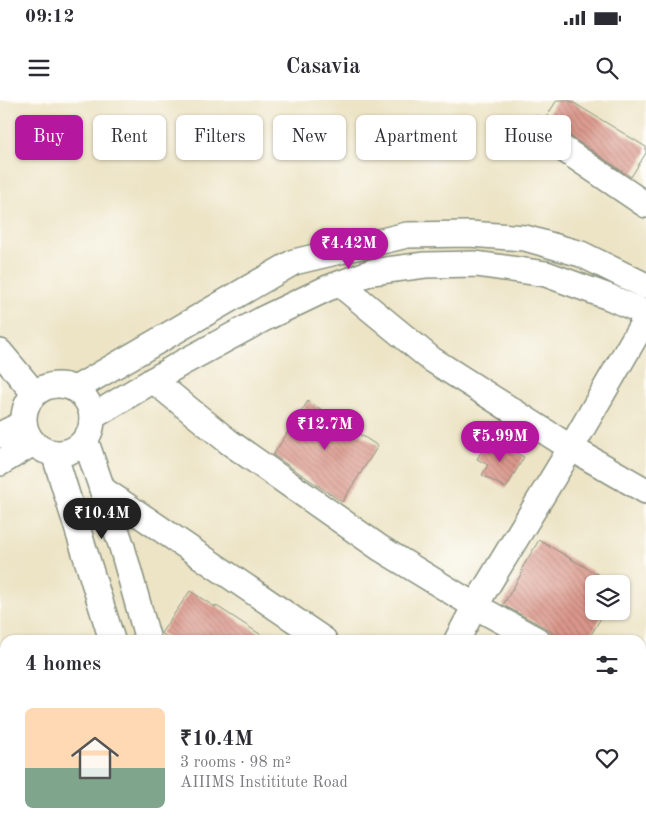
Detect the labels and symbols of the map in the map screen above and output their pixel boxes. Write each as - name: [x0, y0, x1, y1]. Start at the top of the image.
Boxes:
- pin: ₹4.42M: [308, 228, 390, 270]
- pin: ₹12.7M: [284, 408, 366, 451]
- pin: ₹5.99M: [459, 420, 541, 463]
- pin: ₹10.4M: [61, 498, 143, 540]

